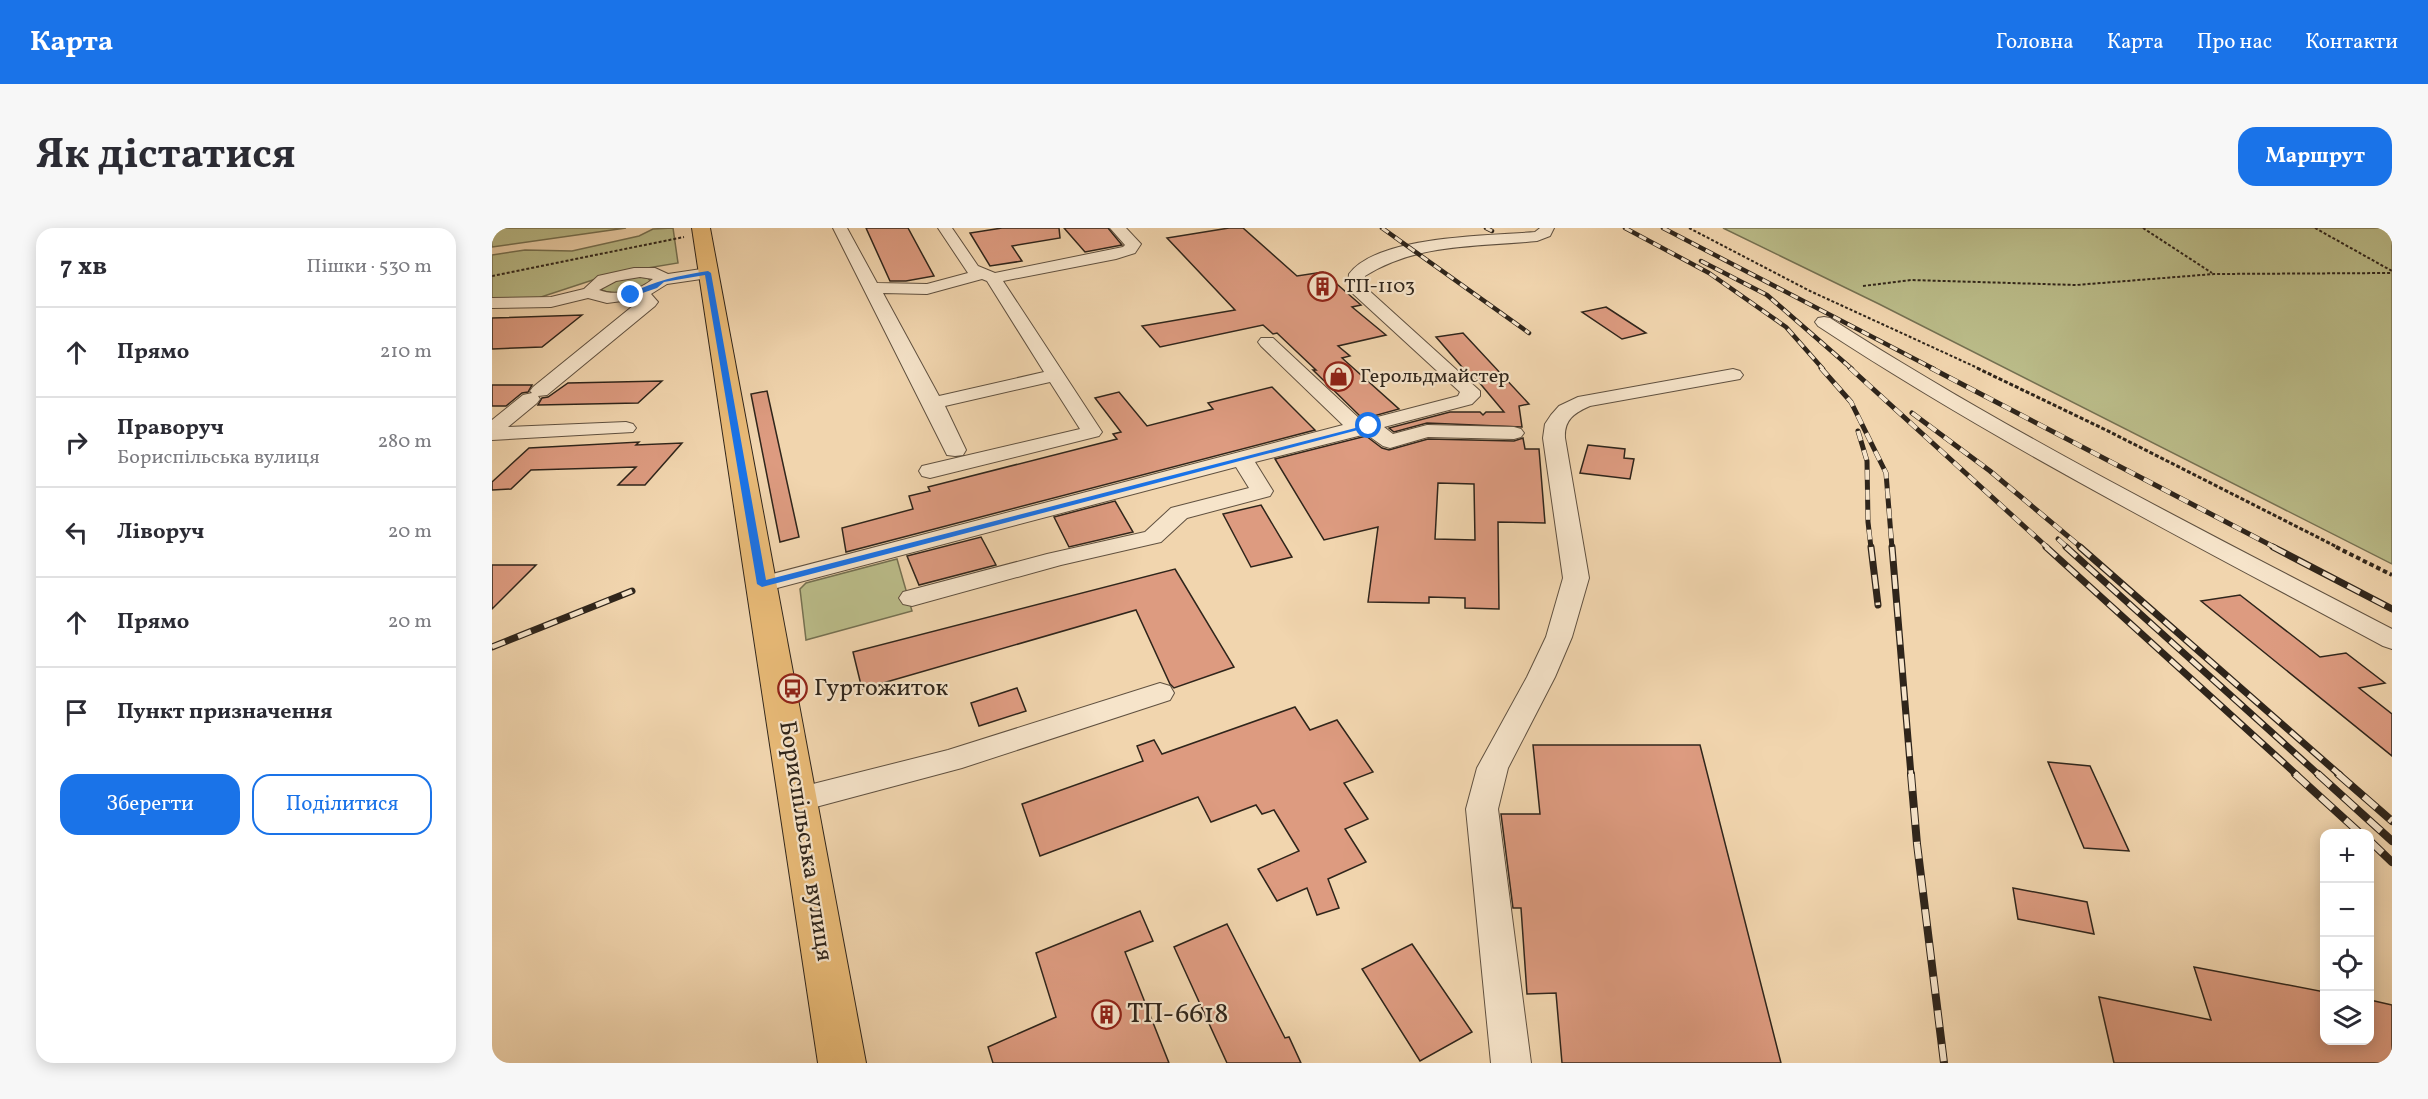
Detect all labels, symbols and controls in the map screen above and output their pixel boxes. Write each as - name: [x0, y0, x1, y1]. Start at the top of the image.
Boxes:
- text: Карта: [30, 23, 113, 62]
- text: Головна: [1996, 28, 2074, 57]
- text: Карта: [2107, 28, 2164, 57]
- text: Про нас: [2197, 28, 2272, 57]
- text: Контакти: [2305, 28, 2398, 57]
- text: Як дістатися: [36, 127, 296, 186]
- button: Маршрут: [2238, 127, 2392, 186]
- text: 7 хв: [60, 249, 107, 285]
- text: Пішки · 530 m: [307, 253, 432, 281]
- building icon: ТП-1103: [1307, 271, 1339, 303]
- place label: ТП-1103: [1344, 273, 1415, 301]
- route end: [617, 281, 643, 307]
- icon: ahead: [60, 336, 93, 369]
- text: Прямо: [117, 337, 189, 368]
- text: 210 m: [380, 338, 432, 366]
- shop icon: Герольдмайстер: [1323, 361, 1355, 393]
- place label: Герольдмайстер: [1360, 363, 1510, 391]
- route start: [1355, 412, 1381, 438]
- text: Праворуч: [117, 413, 224, 444]
- icon: right: [60, 426, 93, 459]
- text: 280 m: [377, 428, 432, 456]
- text: Бориспільська вулиця: [117, 444, 320, 472]
- icon: left: [60, 516, 93, 549]
- text: Ліворуч: [117, 517, 204, 548]
- text: 20 m: [388, 518, 432, 546]
- icon: ahead: [60, 606, 93, 639]
- text: Прямо: [117, 607, 189, 638]
- text: 20 m: [388, 608, 432, 636]
- place label: Гуртожиток: [814, 672, 949, 706]
- bus stop icon: Гуртожиток: [777, 673, 809, 705]
- icon: arrive: [60, 696, 93, 729]
- text: Пункт призначення: [117, 697, 333, 728]
- street label: Бориспільська вулиця: [769, 718, 841, 964]
- button: Зберегти: [60, 774, 240, 835]
- button: Поділитися: [252, 774, 432, 835]
- map controls: [2320, 829, 2374, 1045]
- button: +: [2320, 829, 2374, 883]
- button: −: [2320, 883, 2374, 937]
- button: locate: [2320, 937, 2374, 991]
- button: layers: [2320, 991, 2374, 1045]
- place label: ТП-6618: [1127, 995, 1229, 1034]
- building icon: ТП-6618: [1090, 998, 1122, 1030]

